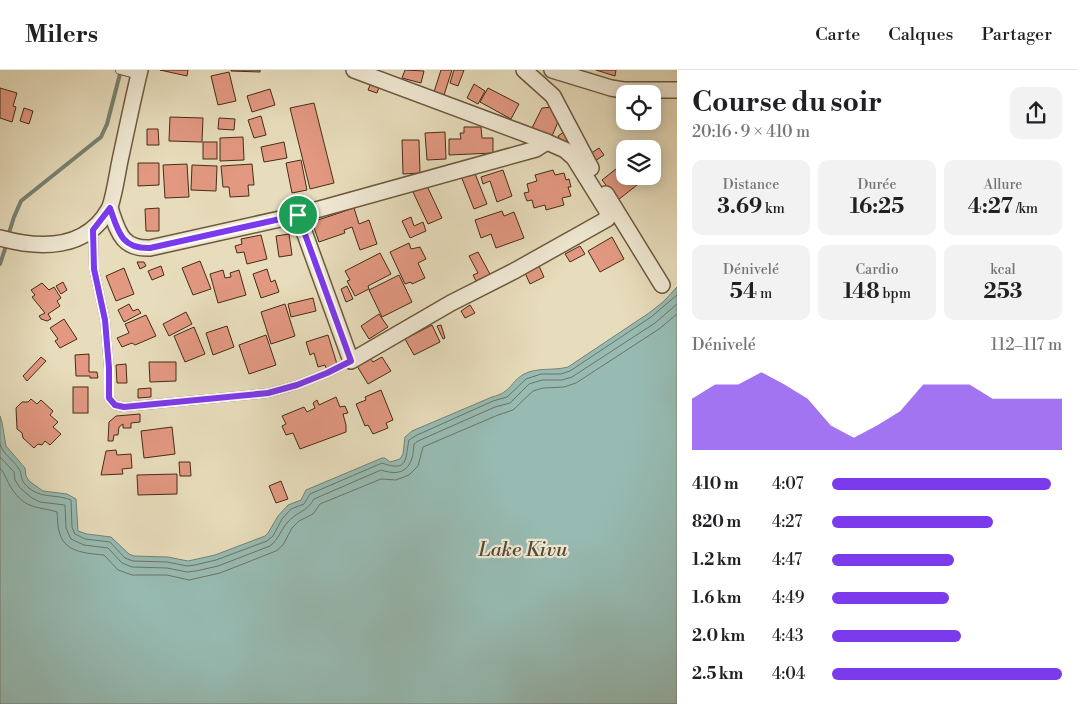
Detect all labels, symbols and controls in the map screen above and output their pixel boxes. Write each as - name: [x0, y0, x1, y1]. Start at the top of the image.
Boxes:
- text: Milers: [25, 20, 98, 50]
- text: Carte: [815, 23, 860, 46]
- text: Calques: [888, 23, 953, 46]
- text: Partager: [981, 23, 1052, 46]
- map controls: [616, 85, 661, 185]
- button: locate: [616, 85, 661, 130]
- text: Course du soir: [692, 85, 882, 120]
- button: share: [1010, 87, 1062, 139]
- text: 20:16 · 9 × 410 m: [692, 122, 810, 142]
- button: layers: [616, 140, 661, 185]
- text: Distance: [723, 176, 779, 194]
- text: Durée: [858, 176, 896, 194]
- text: Allure: [984, 176, 1022, 194]
- pin: [277, 194, 319, 236]
- text: 3.69: [717, 194, 762, 220]
- text: 16:25: [850, 194, 904, 220]
- text: 4:27: [968, 194, 1013, 220]
- text: km: [762, 200, 785, 218]
- text: /km: [1013, 200, 1038, 218]
- icon: arrive: [284, 201, 312, 229]
- text: Dénivelé: [723, 261, 779, 279]
- text: Cardio: [855, 261, 899, 279]
- text: kcal: [990, 261, 1016, 279]
- text: 54: [730, 279, 757, 305]
- text: 148: [843, 279, 880, 305]
- text: 253: [984, 279, 1022, 305]
- text: m: [757, 285, 772, 303]
- text: bpm: [880, 285, 911, 303]
- text: Dénivelé: [692, 335, 756, 355]
- text: 112–117 m: [991, 335, 1062, 355]
- text: 410 m: [692, 474, 738, 494]
- text: 4:07: [772, 474, 804, 494]
- text: 820 m: [692, 512, 741, 532]
- text: 4:27: [772, 512, 802, 532]
- water label: Lake Kivu: [477, 538, 568, 563]
- text: 1.2 km: [692, 550, 741, 570]
- text: 4:47: [772, 550, 802, 570]
- text: 1.6 km: [692, 588, 741, 608]
- text: 4:49: [772, 588, 804, 608]
- text: 2.0 km: [692, 626, 745, 646]
- text: 4:43: [772, 626, 804, 646]
- text: 2.5 km: [692, 664, 743, 684]
- text: 4:04: [772, 664, 805, 684]

